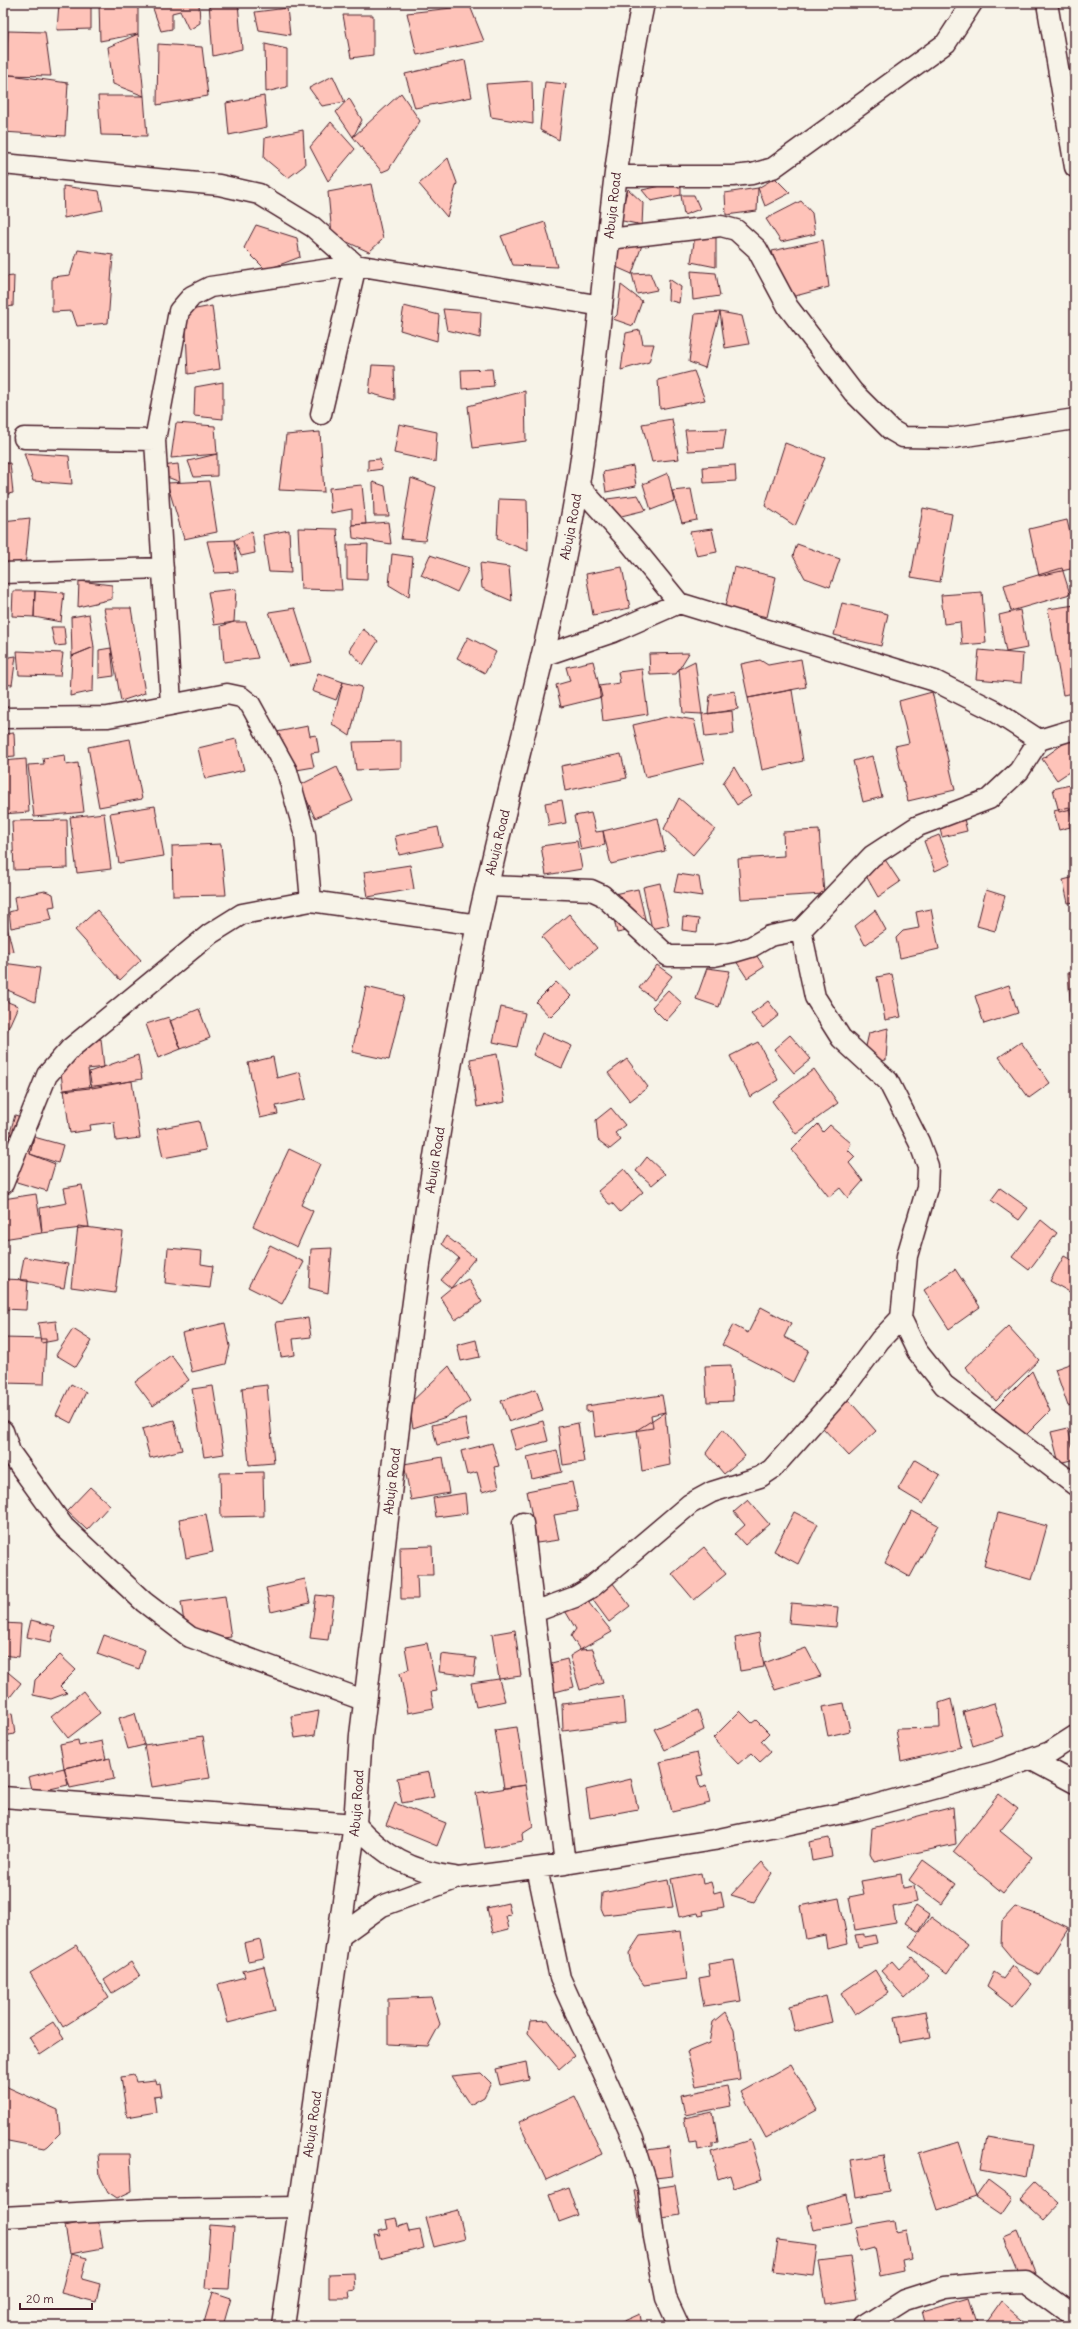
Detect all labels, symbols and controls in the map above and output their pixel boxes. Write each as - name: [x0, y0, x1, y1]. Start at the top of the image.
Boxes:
- street label: Abuja Road: [600, 171, 625, 240]
- street label: Abuja Road: [556, 492, 585, 561]
- street label: Abuja Road: [482, 807, 514, 877]
- street label: Abuja Road: [421, 1125, 449, 1195]
- street label: Abuja Road: [380, 1447, 404, 1516]
- street label: Abuja Road: [345, 1769, 368, 1838]
- street label: Abuja Road: [299, 2089, 326, 2159]
- scale bar: [20, 2285, 92, 2311]
- text: 20 m: [26, 2291, 54, 2306]

